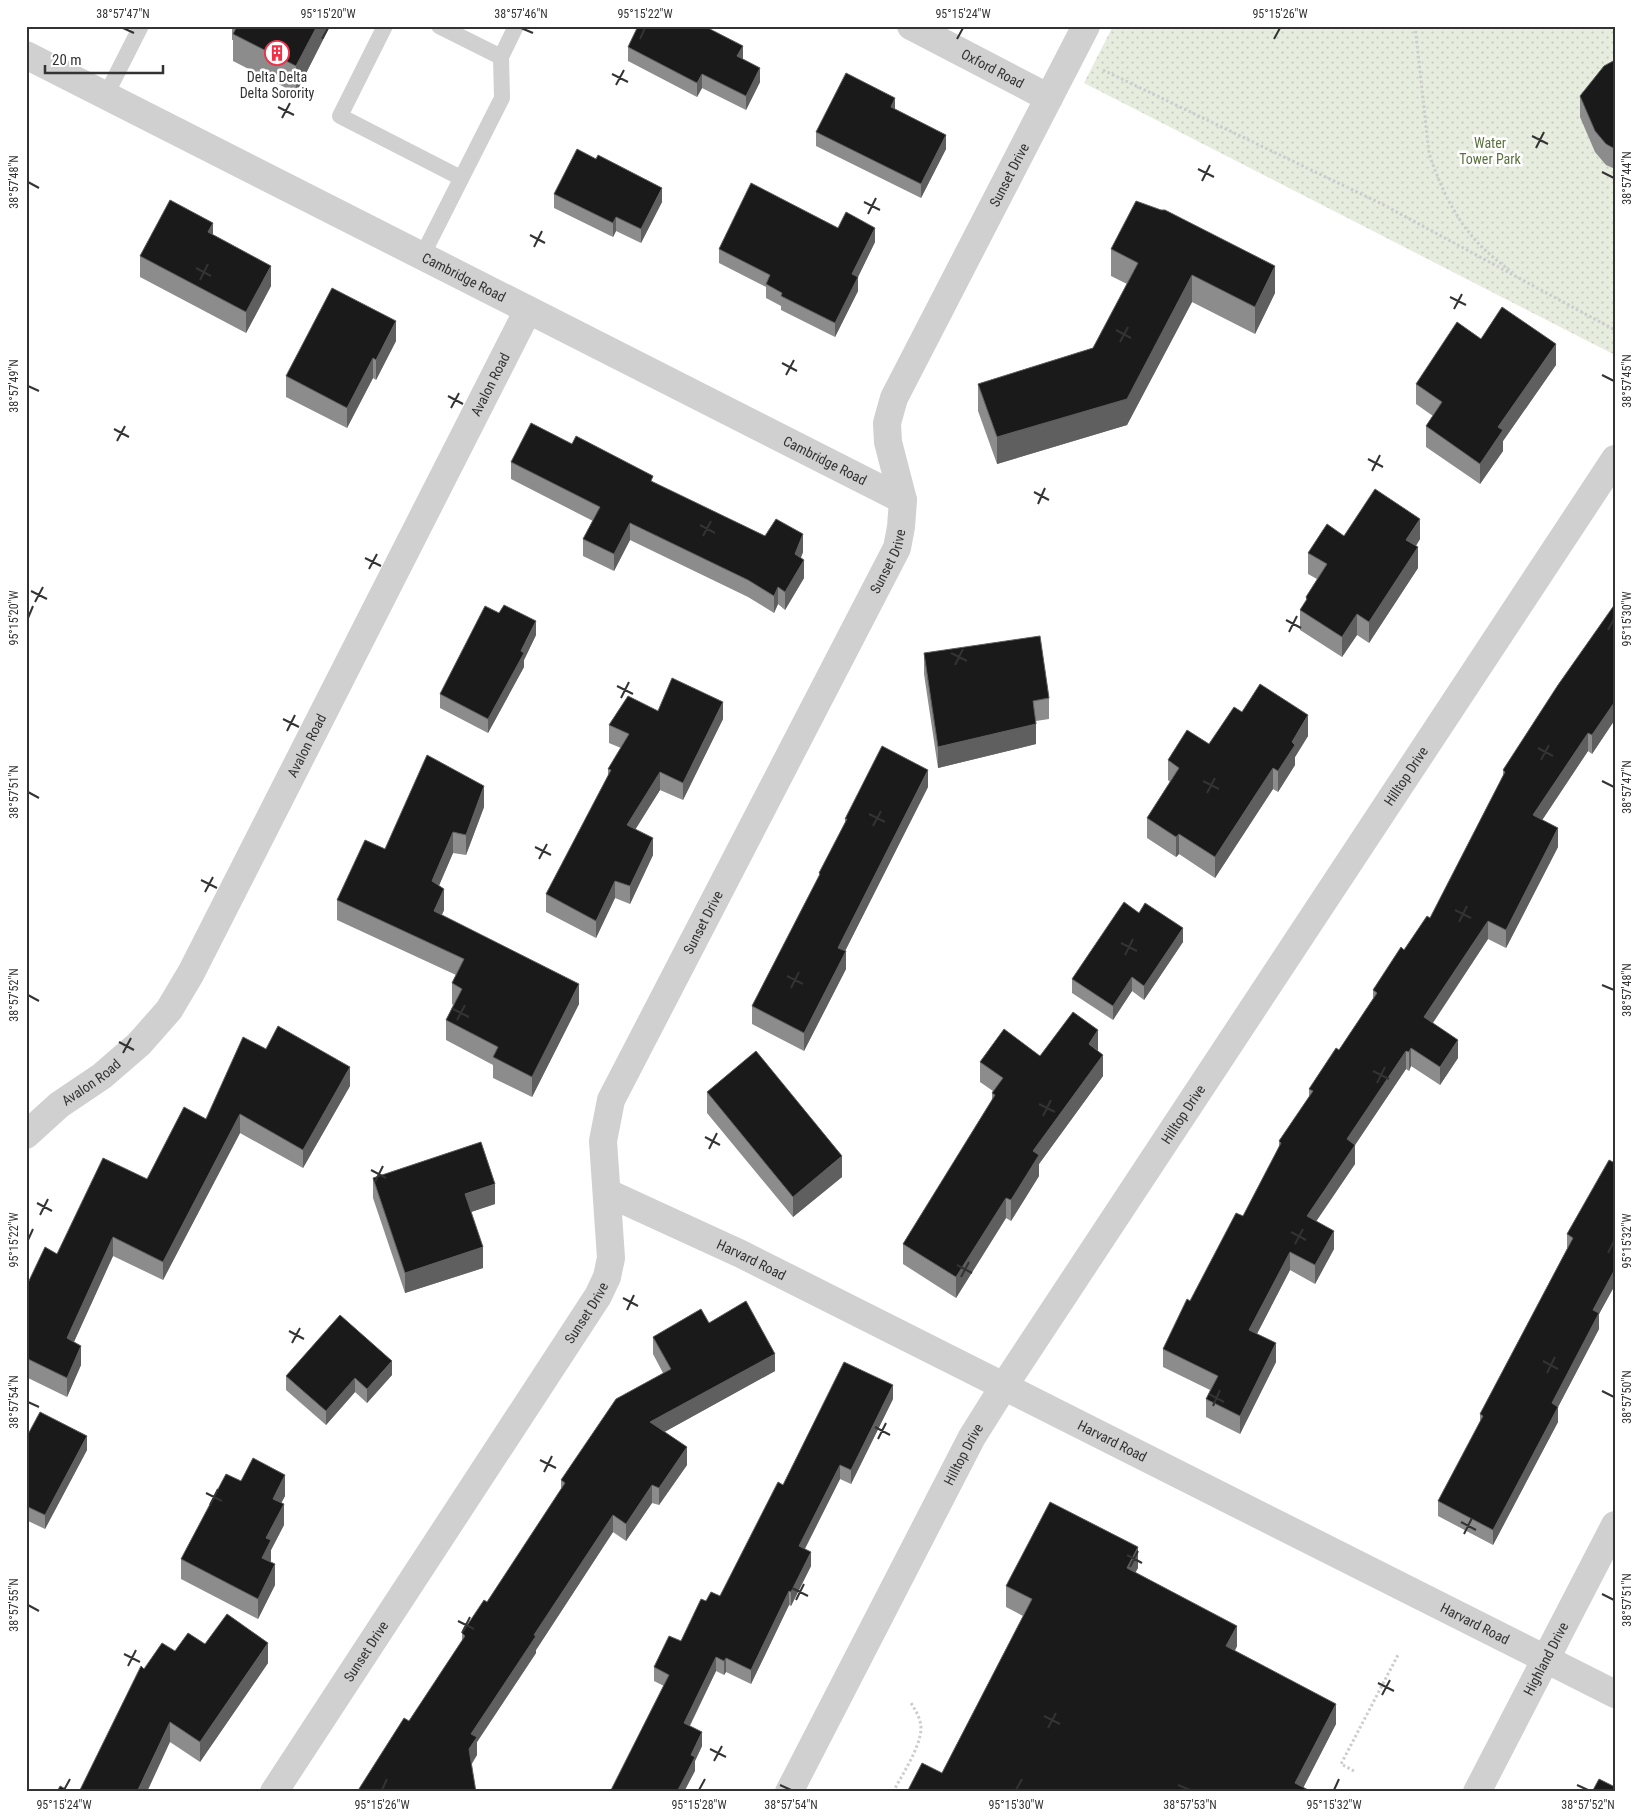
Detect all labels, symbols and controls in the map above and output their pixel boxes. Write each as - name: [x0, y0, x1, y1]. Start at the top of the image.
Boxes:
- text: 38°57'47"N: [96, 7, 150, 21]
- text: 95°15'20"W: [300, 7, 356, 21]
- text: 38°57'46"N: [494, 7, 548, 21]
- text: 95°15'22"W: [617, 7, 673, 21]
- text: 95°15'24"W: [935, 7, 991, 21]
- text: 95°15'26"W: [1252, 7, 1308, 21]
- building icon: Delta Delta Delta Sorority: [264, 40, 290, 66]
- scale bar: [45, 42, 162, 74]
- street label: Oxford Road: [958, 46, 1027, 91]
- text: 20 m: [52, 51, 82, 69]
- place label: Delta Delta Delta Sorority: [240, 69, 315, 101]
- park label: Water Tower Park: [1459, 135, 1522, 167]
- street label: Sunset Drive: [986, 140, 1032, 209]
- text: 38°57'44"N: [1620, 151, 1634, 205]
- text: 38°57'48"N: [7, 155, 21, 209]
- street label: Cambridge Road: [419, 249, 508, 305]
- street label: Avalon Road: [467, 350, 513, 419]
- text: 38°57'45"N: [1620, 354, 1634, 408]
- text: 38°57'49"N: [7, 359, 21, 413]
- street label: Cambridge Road: [781, 433, 869, 488]
- street label: Sunset Drive: [867, 527, 908, 596]
- text: 95°15'20"W: [7, 590, 21, 646]
- text: 95°15'30"W: [1620, 591, 1634, 647]
- street label: Avalon Road: [284, 711, 329, 780]
- street label: Hilltop Drive: [1381, 743, 1431, 809]
- text: 38°57'47"N: [1620, 760, 1634, 814]
- text: 38°57'51"N: [7, 765, 21, 819]
- street label: Sunset Drive: [680, 888, 726, 957]
- text: 38°57'48"N: [1620, 963, 1634, 1017]
- text: 38°57'52"N: [7, 968, 21, 1022]
- street label: Avalon Road: [59, 1056, 124, 1109]
- street label: Hilltop Drive: [1158, 1081, 1209, 1147]
- text: 95°15'22"W: [7, 1212, 21, 1268]
- text: 95°15'32"W: [1620, 1213, 1634, 1269]
- street label: Harvard Road: [714, 1236, 788, 1283]
- street label: Sunset Drive: [561, 1279, 611, 1346]
- text: 38°57'50"N: [1620, 1370, 1634, 1424]
- text: 38°57'54"N: [7, 1375, 21, 1429]
- street label: Harvard Road: [1075, 1417, 1149, 1465]
- street label: Hilltop Drive: [941, 1420, 987, 1488]
- text: 38°57'51"N: [1620, 1573, 1634, 1627]
- text: 38°57'55"N: [7, 1578, 21, 1632]
- street label: Harvard Road: [1438, 1600, 1512, 1647]
- street label: Sunset Drive: [340, 1618, 392, 1685]
- street label: Highland Drive: [1520, 1619, 1572, 1698]
- text: 95°15'24"W: [36, 1798, 92, 1812]
- text: 95°15'26"W: [354, 1798, 410, 1812]
- text: 95°15'28"W: [671, 1798, 727, 1812]
- text: 38°57'54"N: [764, 1798, 818, 1812]
- text: 95°15'30"W: [988, 1798, 1044, 1812]
- text: 38°57'53"N: [1163, 1798, 1217, 1812]
- text: 95°15'32"W: [1306, 1798, 1362, 1812]
- text: 38°57'52"N: [1561, 1798, 1615, 1812]

